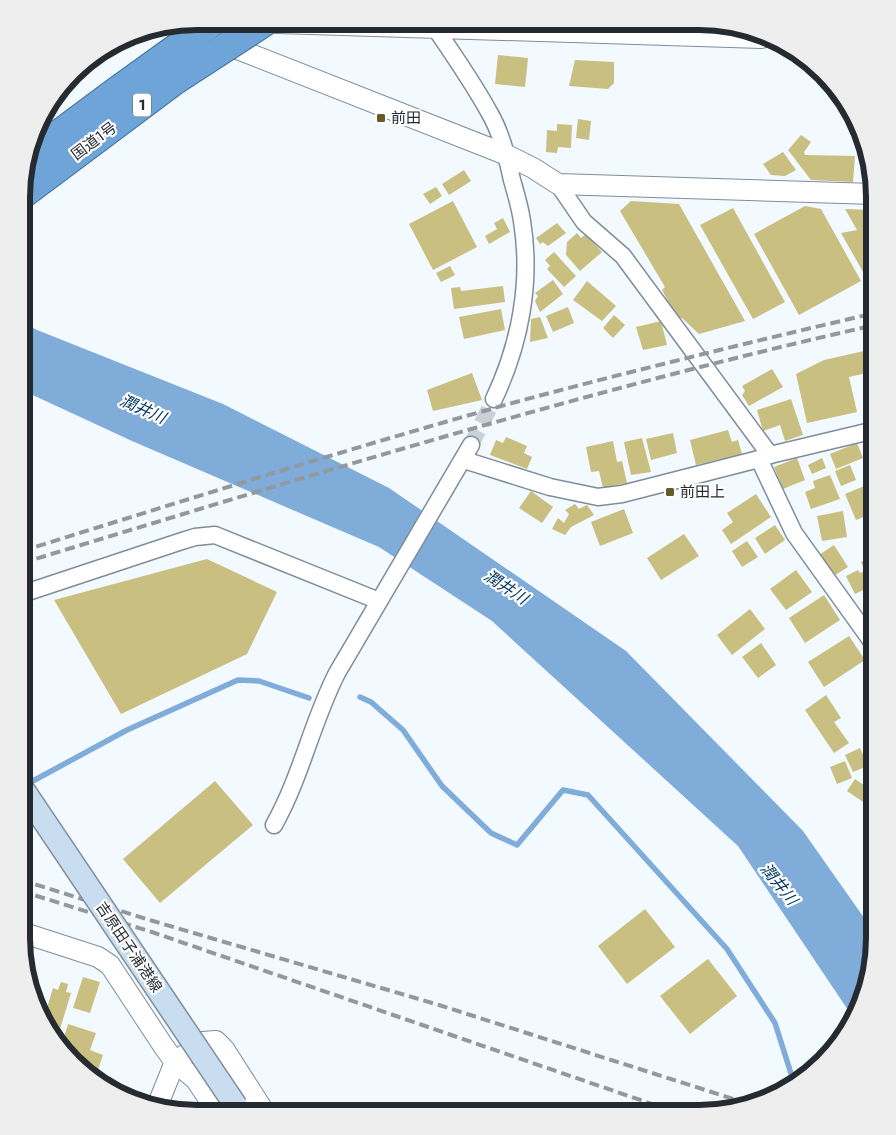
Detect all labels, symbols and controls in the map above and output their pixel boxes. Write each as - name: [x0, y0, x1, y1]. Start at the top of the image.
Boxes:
- road number: 1: [133, 94, 151, 116]
- place label: 前田: [391, 107, 421, 129]
- marker: 前田: [375, 112, 387, 124]
- street label: 国道1号: [67, 117, 121, 165]
- water label: 潤井川: [116, 389, 171, 430]
- place label: 前田上: [680, 481, 725, 503]
- marker: 前田上: [664, 486, 676, 498]
- water label: 潤井川: [480, 564, 534, 611]
- water label: 潤井川: [755, 858, 804, 911]
- street label: 吉原田子浦港線: [91, 897, 167, 997]

